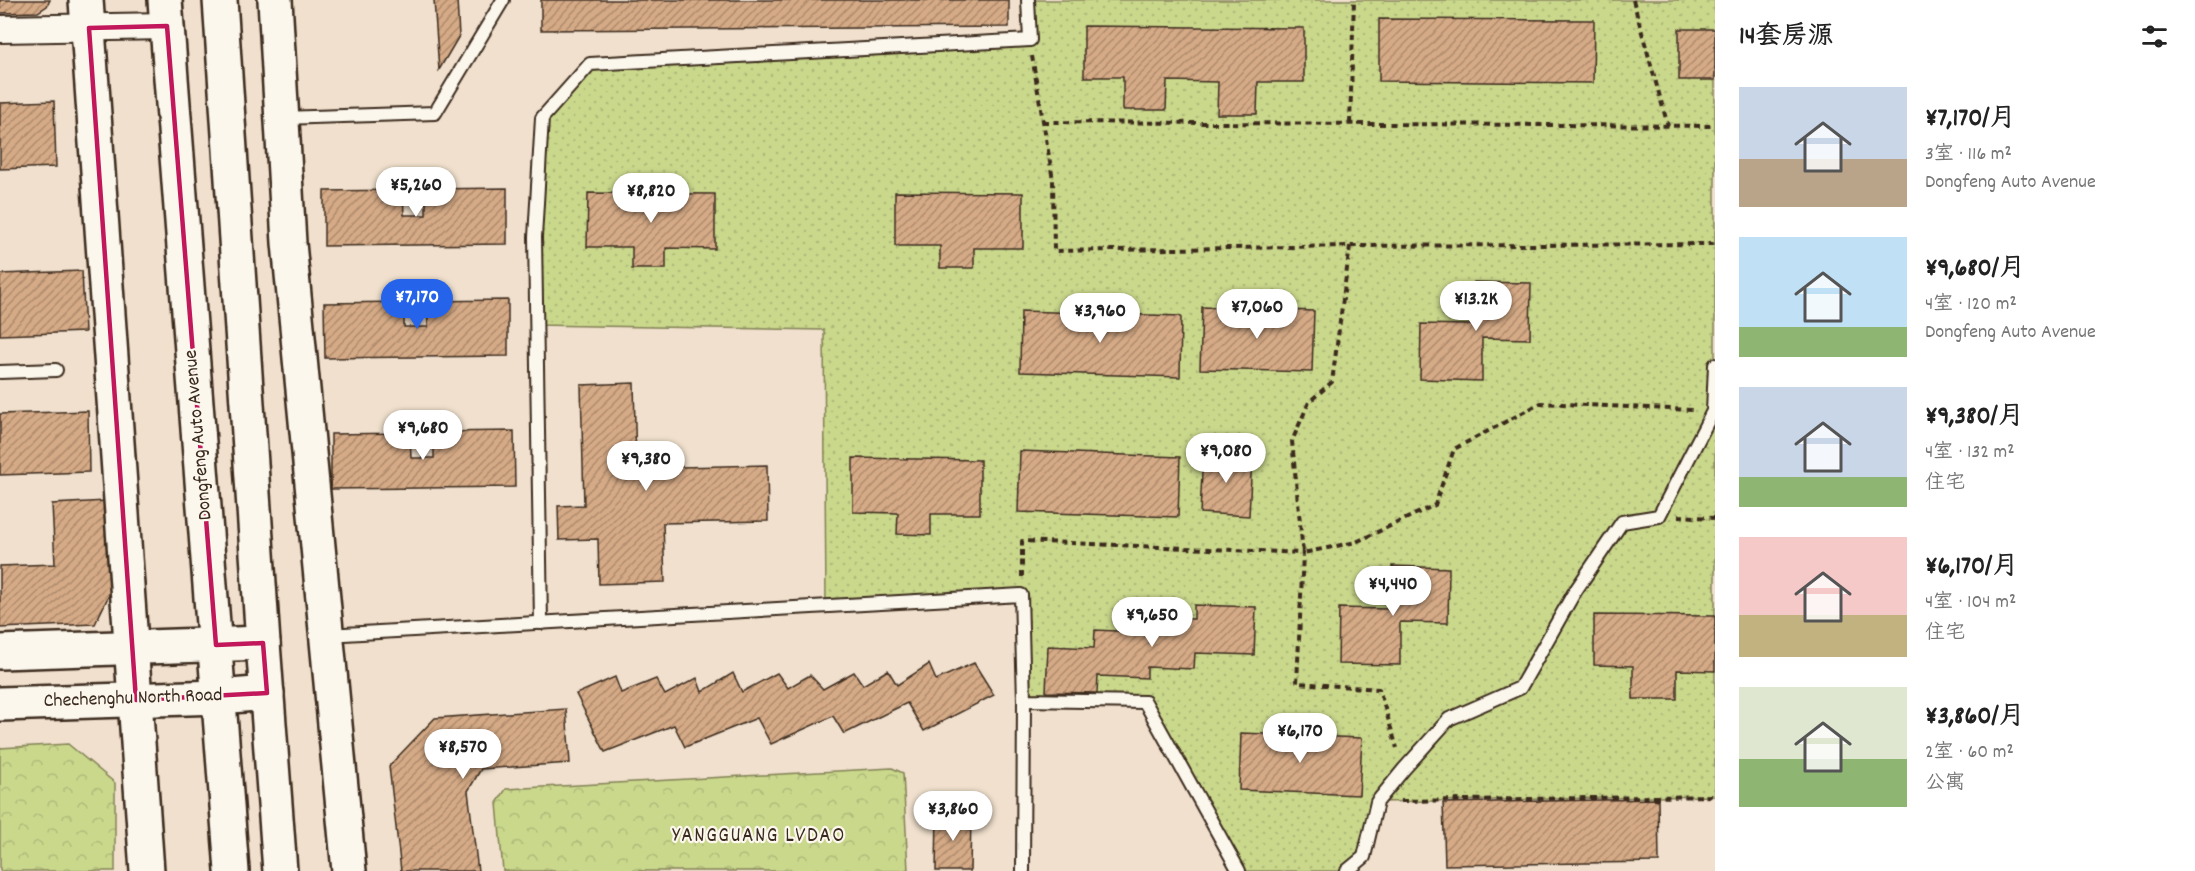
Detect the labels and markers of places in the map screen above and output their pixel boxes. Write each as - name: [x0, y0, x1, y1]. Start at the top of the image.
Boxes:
- pin: ¥5,260: [367, 167, 465, 218]
- pin: ¥8,820: [602, 173, 700, 224]
- pin: ¥7,170: [368, 279, 466, 330]
- pin: ¥13.2K: [1427, 281, 1525, 332]
- pin: ¥7,060: [1208, 289, 1306, 340]
- pin: ¥3,960: [1051, 293, 1149, 344]
- pin: ¥9,680: [374, 410, 472, 461]
- pin: ¥9,080: [1177, 433, 1275, 484]
- pin: ¥9,380: [597, 441, 695, 492]
- pin: ¥4,440: [1344, 566, 1442, 617]
- pin: ¥9,650: [1103, 597, 1201, 648]
- pin: ¥6,170: [1251, 713, 1349, 764]
- pin: ¥8,570: [414, 729, 512, 780]
- pin: ¥3,860: [904, 791, 1002, 842]

